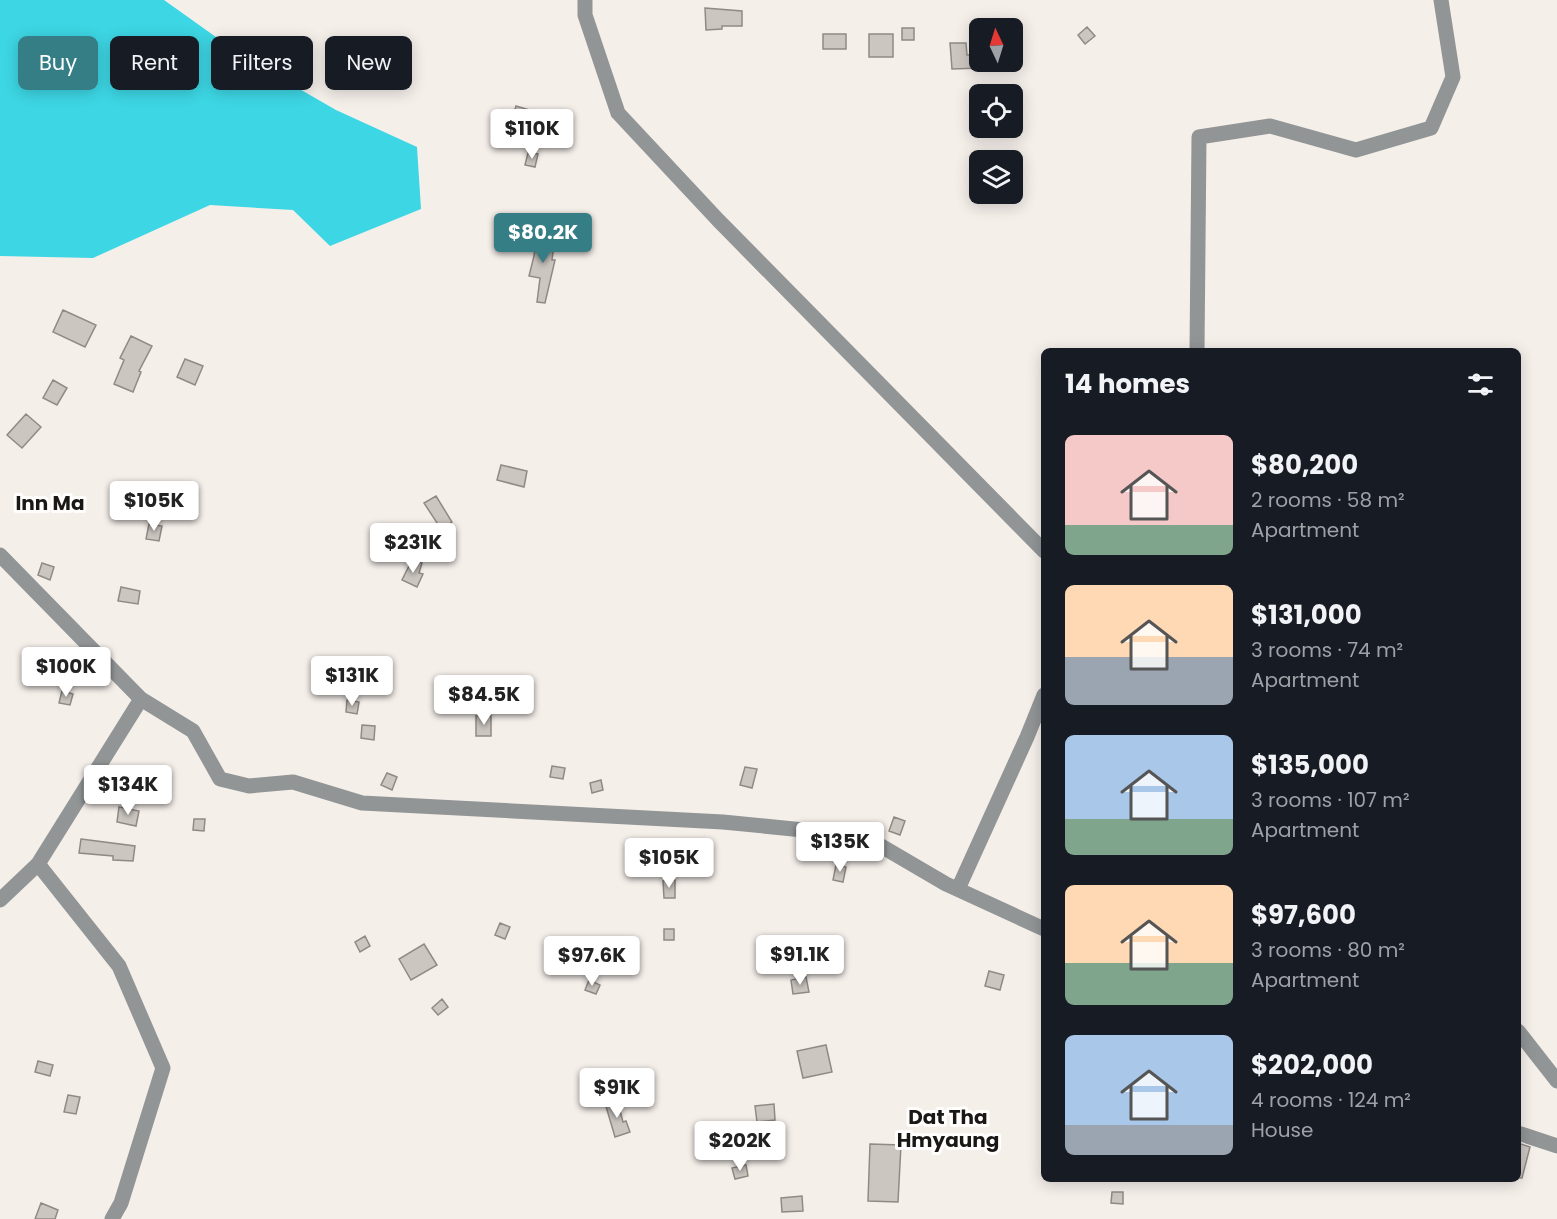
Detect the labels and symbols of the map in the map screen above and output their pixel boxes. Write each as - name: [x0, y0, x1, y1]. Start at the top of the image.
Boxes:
- north arrow: [969, 18, 1023, 72]
- pin: $110K: [490, 109, 574, 160]
- pin: $80.2K: [494, 213, 592, 264]
- pin: $105K: [112, 481, 196, 532]
- district label: Inn Ma: [15, 489, 85, 517]
- pin: $231K: [371, 523, 455, 574]
- pin: $100K: [24, 647, 108, 698]
- pin: $131K: [310, 656, 394, 707]
- pin: $84.5K: [435, 675, 533, 726]
- pin: $134K: [86, 765, 170, 816]
- pin: $135K: [798, 822, 882, 873]
- pin: $105K: [627, 838, 711, 889]
- pin: $91.1K: [751, 935, 849, 986]
- pin: $97.6K: [543, 936, 641, 987]
- pin: $91K: [581, 1068, 653, 1119]
- district label: Dat Tha Hmyaung: [897, 1103, 999, 1154]
- pin: $202K: [698, 1121, 782, 1172]

